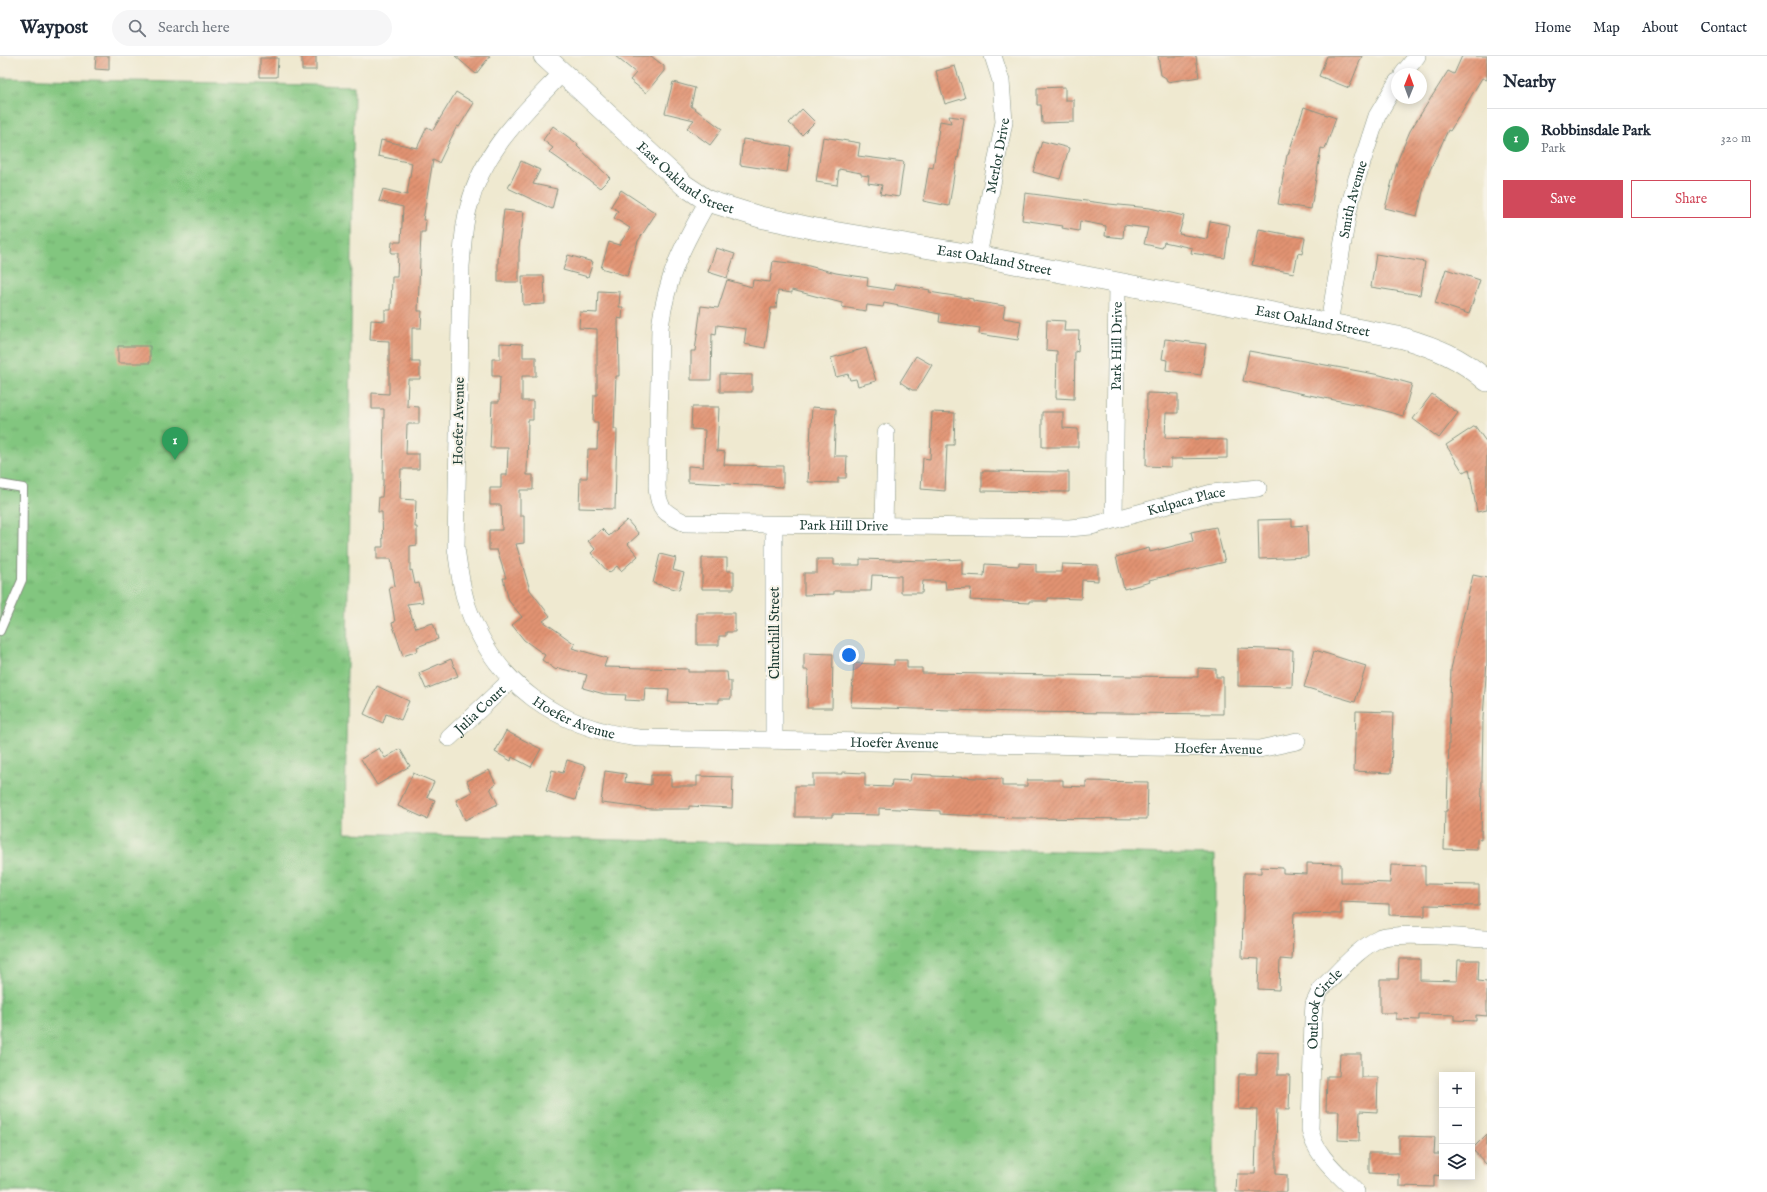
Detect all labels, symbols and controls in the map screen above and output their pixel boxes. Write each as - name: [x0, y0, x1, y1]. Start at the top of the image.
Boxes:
- search box: [112, 10, 392, 46]
- text: Waypost: [20, 16, 88, 40]
- icon: search: [126, 17, 148, 39]
- text: Search here: [158, 18, 230, 37]
- text: Home: [1535, 19, 1571, 37]
- text: Map: [1593, 19, 1620, 37]
- text: About: [1642, 19, 1678, 37]
- text: Contact: [1700, 19, 1747, 37]
- north arrow: [1391, 68, 1427, 104]
- text: Nearby: [1503, 72, 1556, 93]
- street label: Merlot Drive: [982, 117, 1014, 195]
- text: Robbinsdale Park: [1541, 121, 1651, 140]
- text: 1: [1514, 130, 1518, 147]
- text: 320 m: [1721, 130, 1751, 147]
- street label: East Oakland Street: [633, 138, 736, 219]
- text: Park: [1541, 140, 1566, 157]
- street label: Smith Avenue: [1336, 158, 1372, 240]
- button: Save: [1503, 180, 1623, 218]
- button: Share: [1631, 180, 1751, 218]
- street label: East Oakland Street: [936, 241, 1053, 280]
- street label: Park Hill Drive: [1108, 301, 1127, 391]
- street label: East Oakland Street: [1254, 302, 1372, 341]
- street label: Hoefer Avenue: [449, 376, 469, 465]
- pin: 1: [162, 427, 188, 460]
- street label: Kulpaca Place: [1145, 484, 1227, 520]
- street label: Park Hill Drive: [799, 516, 889, 536]
- street label: Churchill Street: [766, 587, 784, 679]
- your location: [839, 645, 859, 665]
- street label: Julia Court: [449, 681, 510, 740]
- street label: Hoefer Avenue: [529, 693, 617, 744]
- street label: Hoefer Avenue: [850, 734, 939, 753]
- street label: Hoefer Avenue: [1174, 739, 1265, 759]
- street label: Outlook Circle: [1304, 965, 1347, 1050]
- map controls: [1439, 1072, 1475, 1180]
- button: +: [1439, 1072, 1475, 1108]
- button: −: [1439, 1108, 1475, 1144]
- button: layers: [1439, 1144, 1475, 1180]

